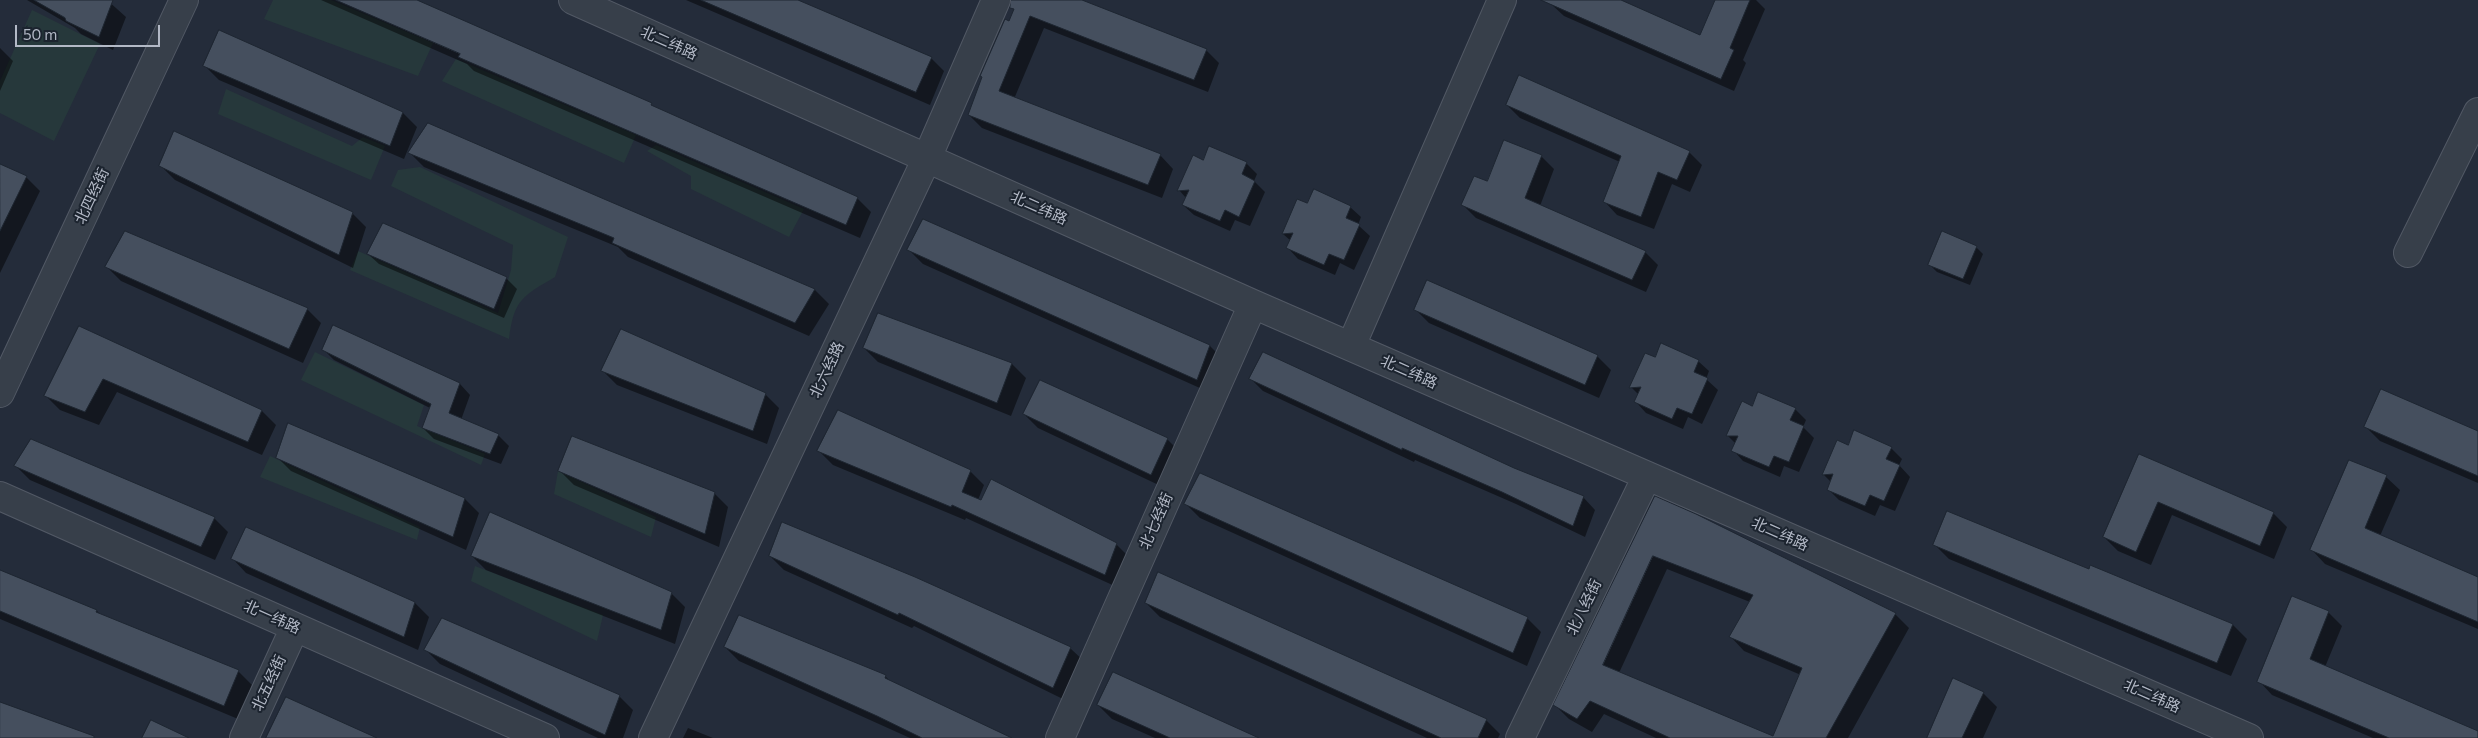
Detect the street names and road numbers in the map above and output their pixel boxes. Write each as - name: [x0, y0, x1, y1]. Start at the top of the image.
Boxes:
- street label: 北二纬路: [638, 23, 700, 63]
- street label: 北四经街: [71, 165, 113, 227]
- street label: 北二纬路: [1008, 188, 1070, 228]
- street label: 北六经路: [806, 339, 848, 401]
- street label: 北二纬路: [1378, 352, 1440, 392]
- street label: 北七经街: [1136, 490, 1176, 552]
- street label: 北二纬路: [1749, 514, 1811, 554]
- street label: 北八经街: [1563, 576, 1605, 638]
- street label: 北一纬路: [241, 597, 303, 637]
- street label: 北五经街: [248, 652, 290, 714]
- street label: 北二纬路: [2121, 676, 2183, 716]

